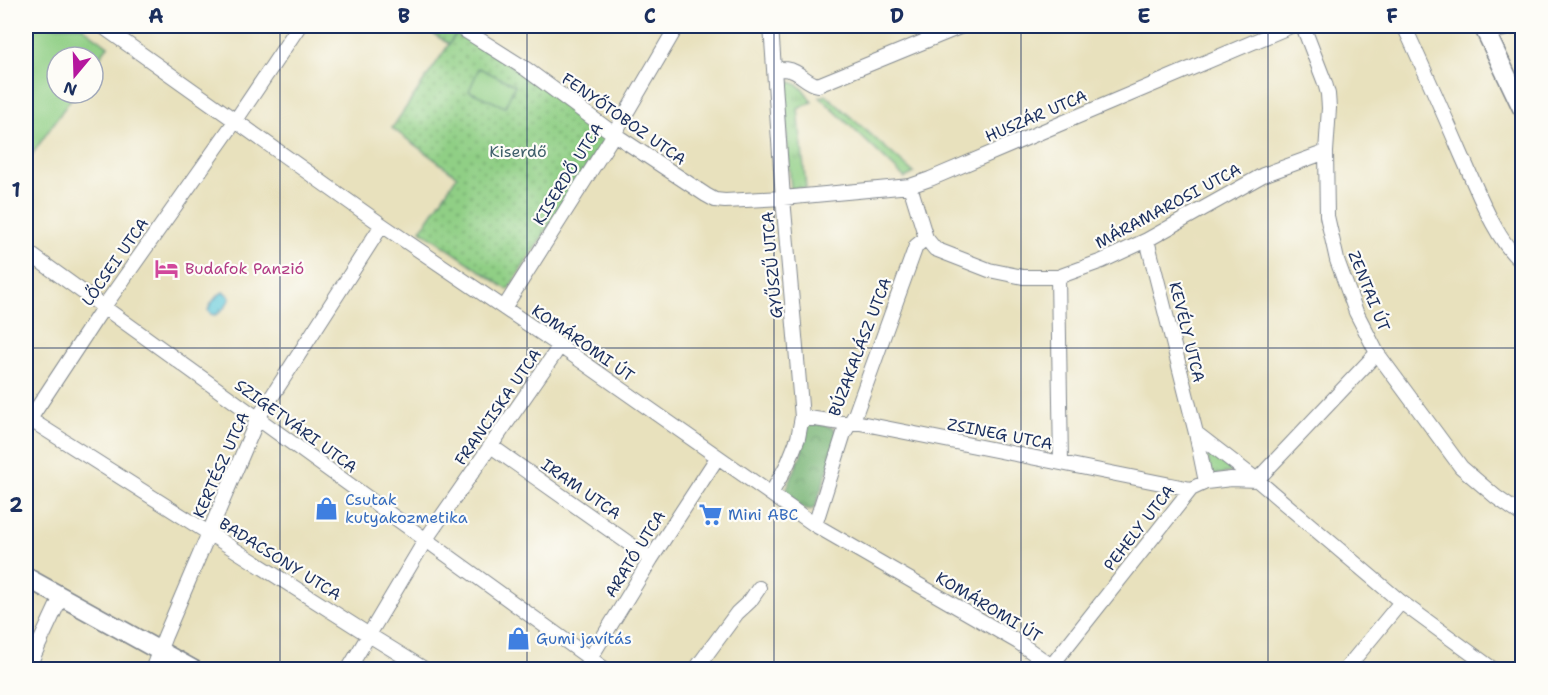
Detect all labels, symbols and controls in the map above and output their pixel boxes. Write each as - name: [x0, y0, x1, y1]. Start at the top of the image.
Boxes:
- text: A: [148, 3, 164, 29]
- text: B: [398, 3, 410, 29]
- text: C: [644, 3, 656, 29]
- text: D: [890, 3, 904, 29]
- text: E: [1137, 3, 1151, 29]
- text: F: [1386, 3, 1398, 29]
- north arrow: [45, 45, 105, 105]
- street label: FENYŐTOBOZ UTCA: [558, 68, 690, 170]
- text: N: [61, 77, 80, 101]
- street label: HUSZÁR UTCA: [982, 85, 1090, 147]
- street label: KISERDŐ UTCA: [528, 119, 608, 229]
- park label: Kiserdő: [489, 141, 547, 162]
- street label: MÁRAMAROSI UTCA: [1091, 159, 1245, 253]
- text: 1: [11, 177, 21, 203]
- street label: GYŰSZŰ UTCA: [757, 211, 787, 319]
- street label: LŐCSEI UTCA: [77, 214, 153, 310]
- street label: ZENTAI ÚT: [1343, 248, 1395, 335]
- hotel icon: Budafok Panzió: [154, 255, 180, 281]
- place label: Budafok Panzió: [185, 258, 304, 279]
- street label: BÚZAKALÁSZ UTCA: [824, 275, 896, 419]
- street label: KEVÉLY UTCA: [1164, 280, 1210, 384]
- street label: KOMÁROMI ÚT: [528, 300, 638, 386]
- street label: FRANCISKA UTCA: [450, 345, 546, 469]
- street label: SZIGETVÁRI UTCA: [231, 374, 361, 478]
- street label: KERTÉSZ UTCA: [188, 409, 254, 521]
- street label: ZSINEG UTCA: [946, 413, 1054, 455]
- street label: IRAM UTCA: [537, 454, 625, 524]
- street label: PEHELY UTCA: [1099, 481, 1179, 575]
- place label: Csutak kutyakozmetika: [345, 489, 468, 528]
- text: 2: [9, 492, 23, 518]
- shop icon: Csutak kutyakozmetika: [314, 495, 340, 521]
- supermarket icon: Mini ABC: [697, 501, 723, 527]
- place label: Mini ABC: [728, 504, 798, 525]
- street label: ARATÓ UTCA: [600, 507, 670, 601]
- street label: BADACSONY UTCA: [215, 513, 345, 605]
- street label: KOMÁROMI ÚT: [932, 567, 1046, 647]
- shop icon: Gumi javítás: [505, 625, 531, 651]
- place label: Gumi javítás: [536, 628, 632, 649]

